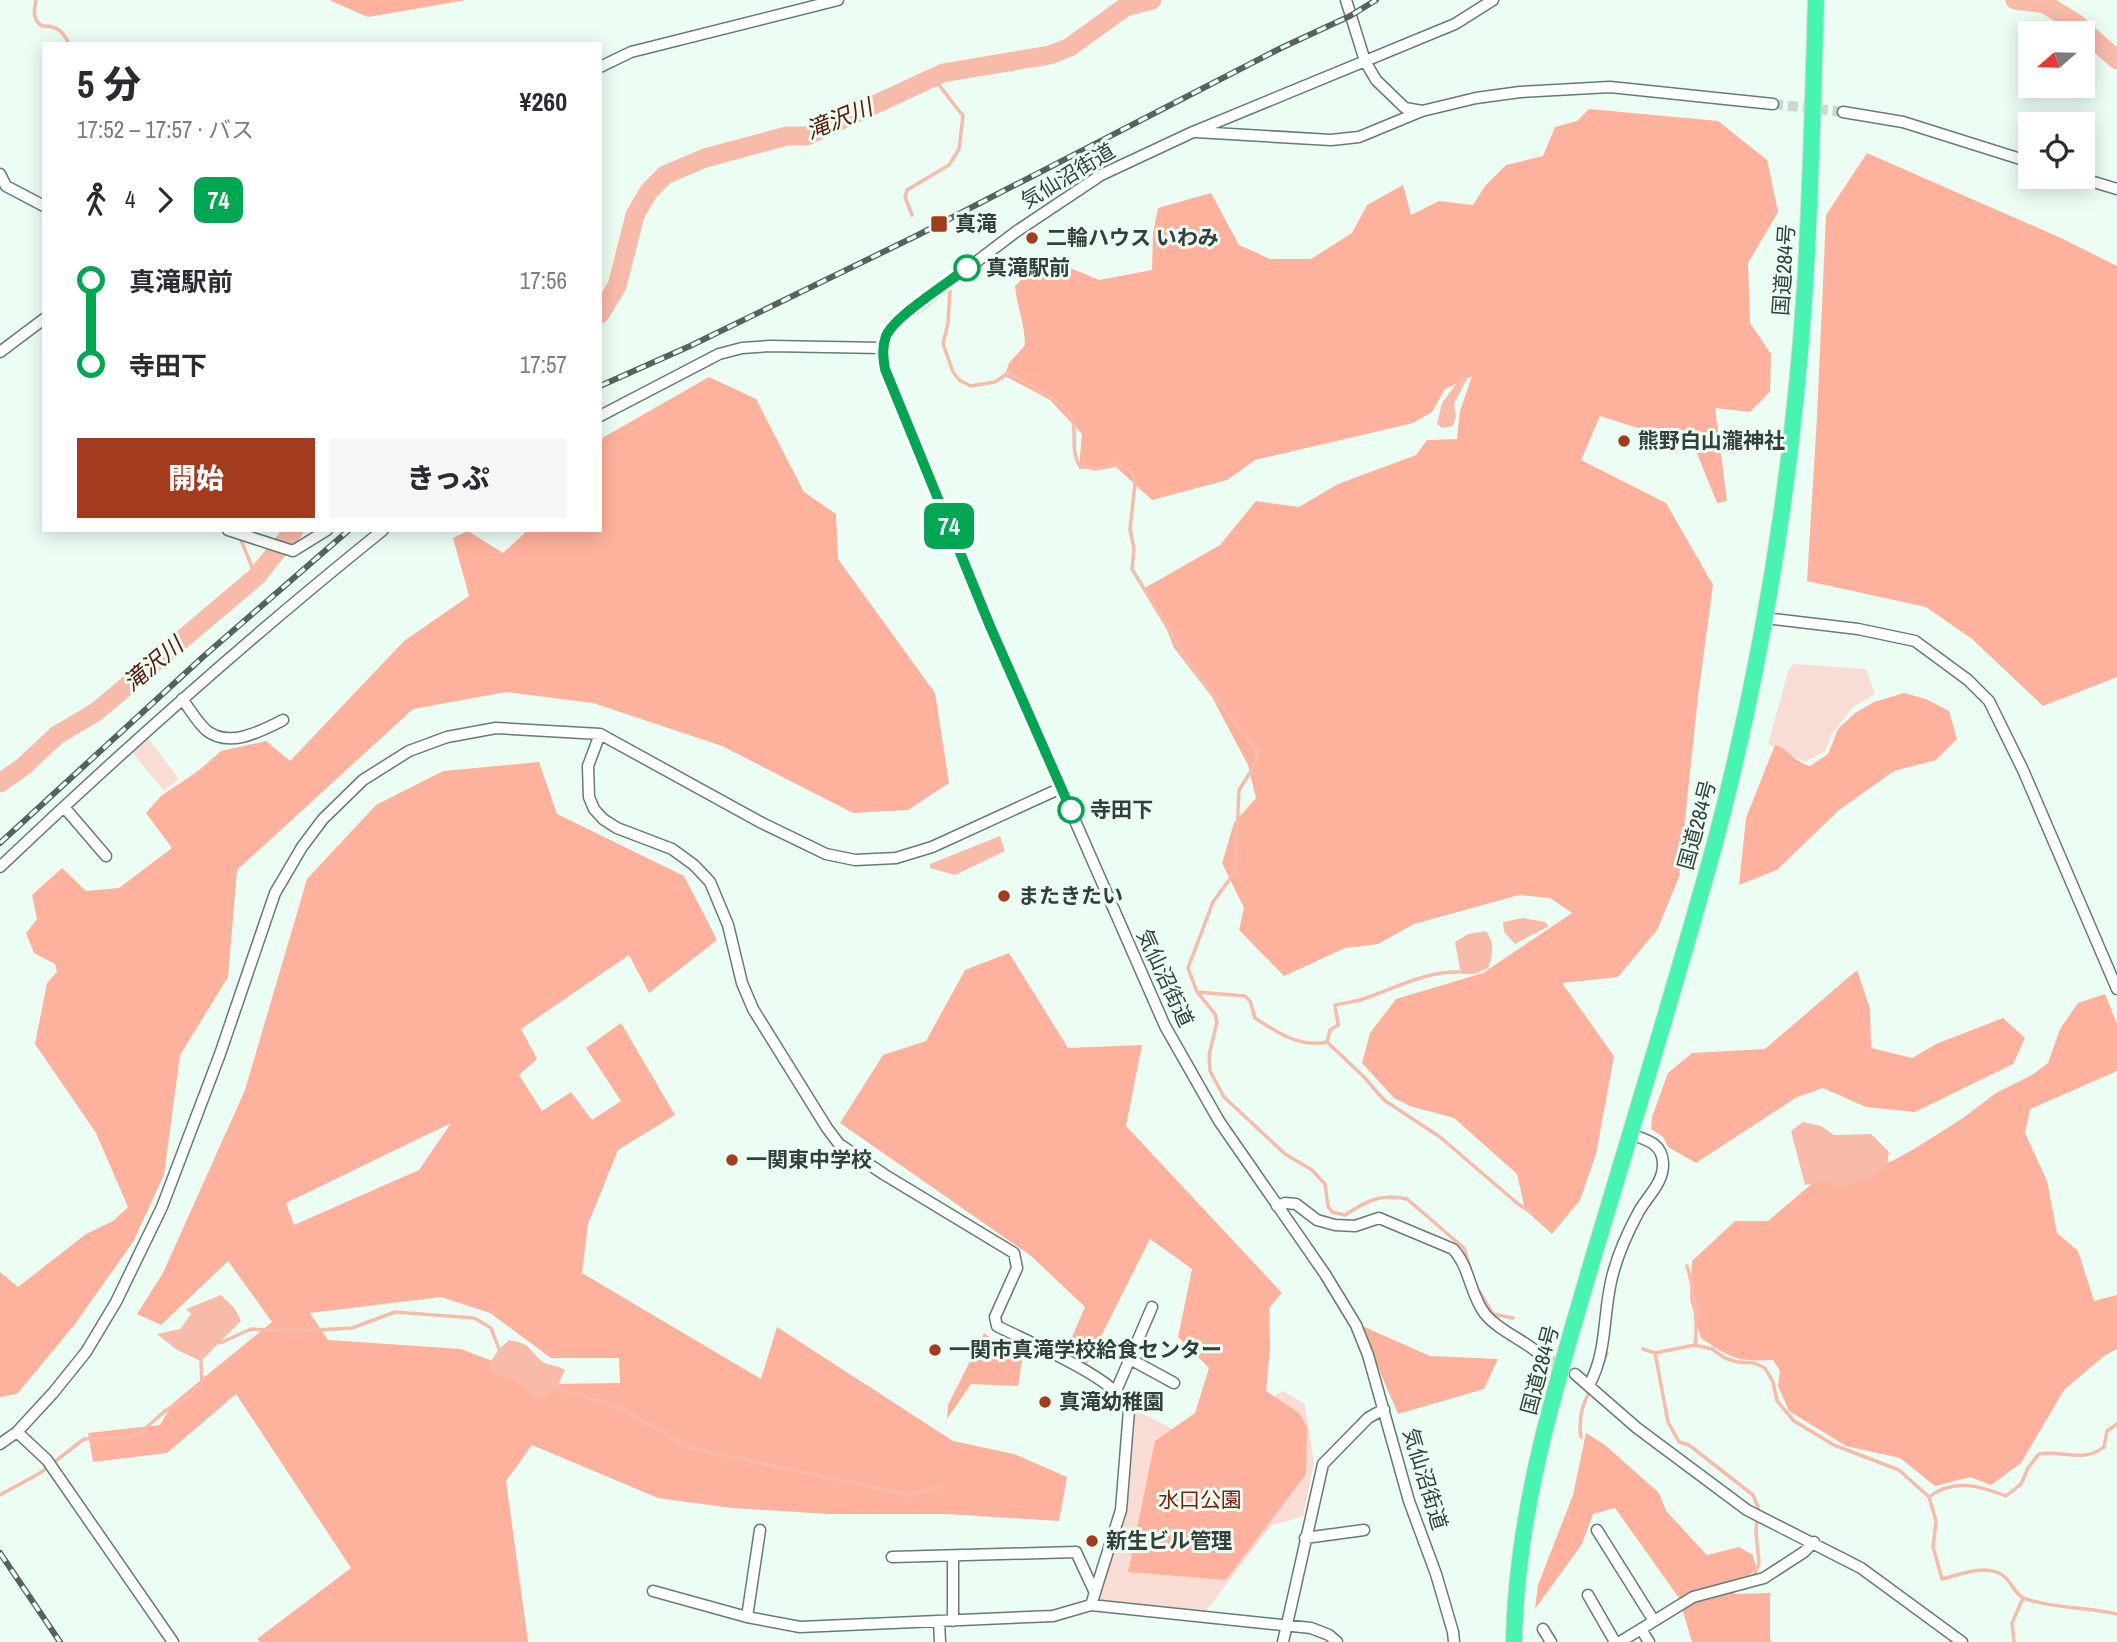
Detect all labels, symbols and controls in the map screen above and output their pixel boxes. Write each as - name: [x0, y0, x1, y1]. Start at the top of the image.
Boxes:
- north arrow: [2018, 21, 2095, 98]
- map controls: [2018, 21, 2095, 189]
- text: 5 分: [77, 59, 141, 110]
- text: ¥260: [520, 84, 567, 119]
- water label: 滝沢川: [801, 90, 879, 146]
- button: locate: [2018, 112, 2095, 189]
- text: 17:52 – 17:57 · バス: [77, 114, 254, 145]
- street label: 気仙沼街道: [1015, 136, 1120, 215]
- icon: walk: [77, 181, 115, 219]
- icon: forward: [146, 181, 184, 219]
- text: 4: [125, 184, 136, 215]
- text: 74: [208, 184, 229, 216]
- place label: 真滝: [955, 209, 997, 238]
- marker: 真滝: [929, 214, 949, 234]
- place label: 二輪ハウス いわみ: [1046, 223, 1219, 252]
- street label: 国道284号: [1766, 223, 1801, 317]
- marker: 二輪ハウス いわみ: [1024, 230, 1040, 246]
- place label: 真滝駅前: [986, 253, 1070, 282]
- marker: 真滝駅前: [954, 255, 980, 281]
- text: 真滝駅前: [129, 264, 233, 299]
- text: 17:56: [520, 265, 567, 296]
- text: 寺田下: [129, 348, 207, 383]
- text: 17:57: [520, 349, 567, 380]
- place label: 熊野白山瀧神社: [1638, 426, 1785, 455]
- marker: 熊野白山瀧神社: [1616, 433, 1632, 449]
- button: 開始: [77, 438, 315, 518]
- button: きっぷ: [329, 438, 567, 518]
- line badge: 74: [918, 503, 981, 549]
- text: 74: [938, 510, 960, 542]
- water label: 滝沢川: [116, 628, 191, 698]
- street label: 国道284号: [1671, 777, 1722, 873]
- place label: 寺田下: [1090, 795, 1153, 824]
- marker: 寺田下: [1058, 797, 1084, 823]
- place label: またきたい: [1018, 881, 1123, 910]
- marker: またきたい: [996, 888, 1012, 904]
- street label: 気仙沼街道: [1130, 924, 1201, 1031]
- place label: 一関東中学校: [746, 1145, 872, 1174]
- marker: 一関東中学校: [724, 1152, 740, 1168]
- street label: 国道284号: [1514, 1322, 1565, 1418]
- place label: 一関市真滝学校給食センター: [949, 1335, 1222, 1364]
- marker: 一関市真滝学校給食センター: [927, 1342, 943, 1358]
- place label: 真滝幼稚園: [1059, 1387, 1164, 1416]
- marker: 真滝幼稚園: [1037, 1394, 1053, 1410]
- street label: 気仙沼街道: [1396, 1424, 1455, 1533]
- park label: 水口公園: [1158, 1485, 1242, 1514]
- place label: 新生ビル管理: [1106, 1526, 1232, 1555]
- marker: 新生ビル管理: [1084, 1533, 1100, 1549]

